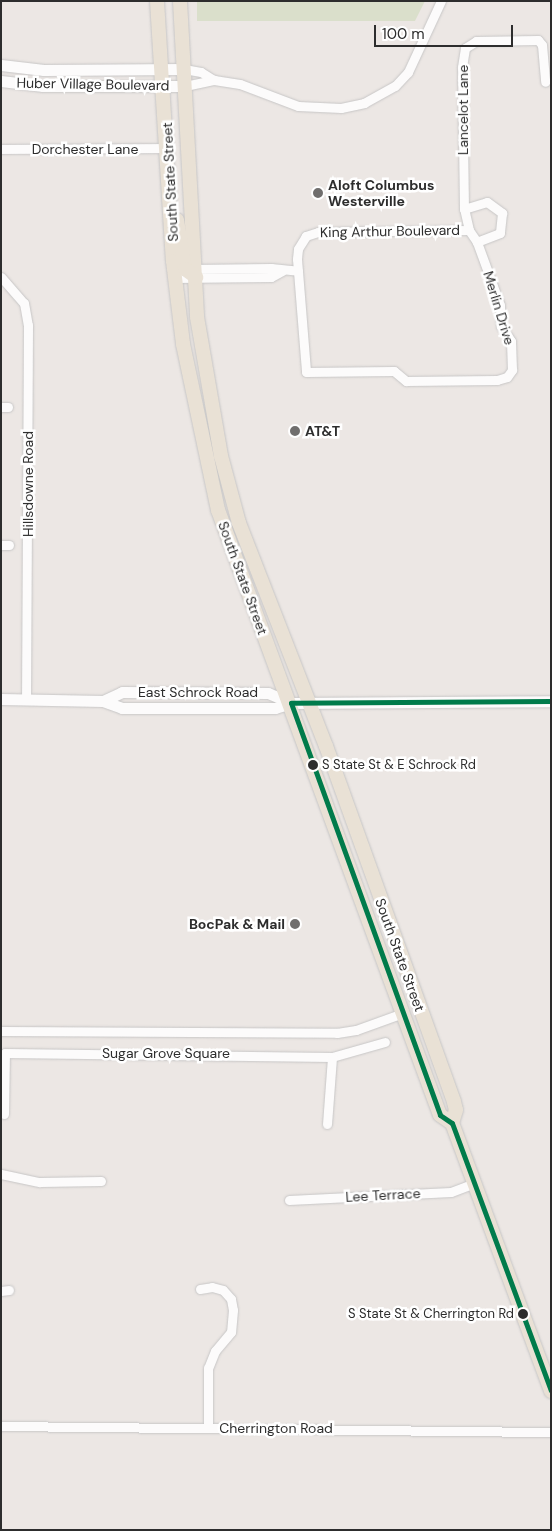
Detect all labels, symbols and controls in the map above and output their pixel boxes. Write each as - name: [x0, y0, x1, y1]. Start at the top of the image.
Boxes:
- scale bar: [377, 15, 516, 47]
- text: 100 m: [382, 24, 425, 44]
- street label: Lancelot Lane: [455, 65, 471, 155]
- street label: Huber Village Boulevard: [16, 74, 170, 94]
- street label: South State Street: [158, 122, 182, 242]
- street label: Dorchester Lane: [32, 141, 138, 157]
- place label: Aloft Columbus Westerville: [328, 177, 434, 210]
- marker: Aloft Columbus Westerville: [312, 187, 324, 199]
- street label: King Arthur Boulevard: [320, 221, 460, 241]
- street label: Merlin Drive: [480, 269, 518, 347]
- place label: AT&T: [305, 423, 340, 439]
- marker: AT&T: [289, 425, 301, 437]
- street label: Hillsdowne Road: [20, 431, 36, 537]
- street label: South State Street: [215, 519, 271, 637]
- street label: East Schrock Road: [138, 684, 258, 700]
- place label: S State St & E Schrock Rd: [322, 757, 476, 773]
- marker: S State St & E Schrock Rd: [308, 760, 318, 770]
- street label: South State Street: [372, 896, 428, 1014]
- place label: BocPak & Mail: [189, 916, 285, 932]
- marker: BocPak & Mail: [289, 918, 301, 930]
- street label: Sugar Grove Square: [102, 1045, 230, 1061]
- street label: Lee Terrace: [345, 1185, 421, 1205]
- place label: S State St & Cherrington Rd: [348, 1306, 514, 1322]
- marker: S State St & Cherrington Rd: [518, 1309, 528, 1319]
- street label: Cherrington Road: [219, 1420, 333, 1436]

